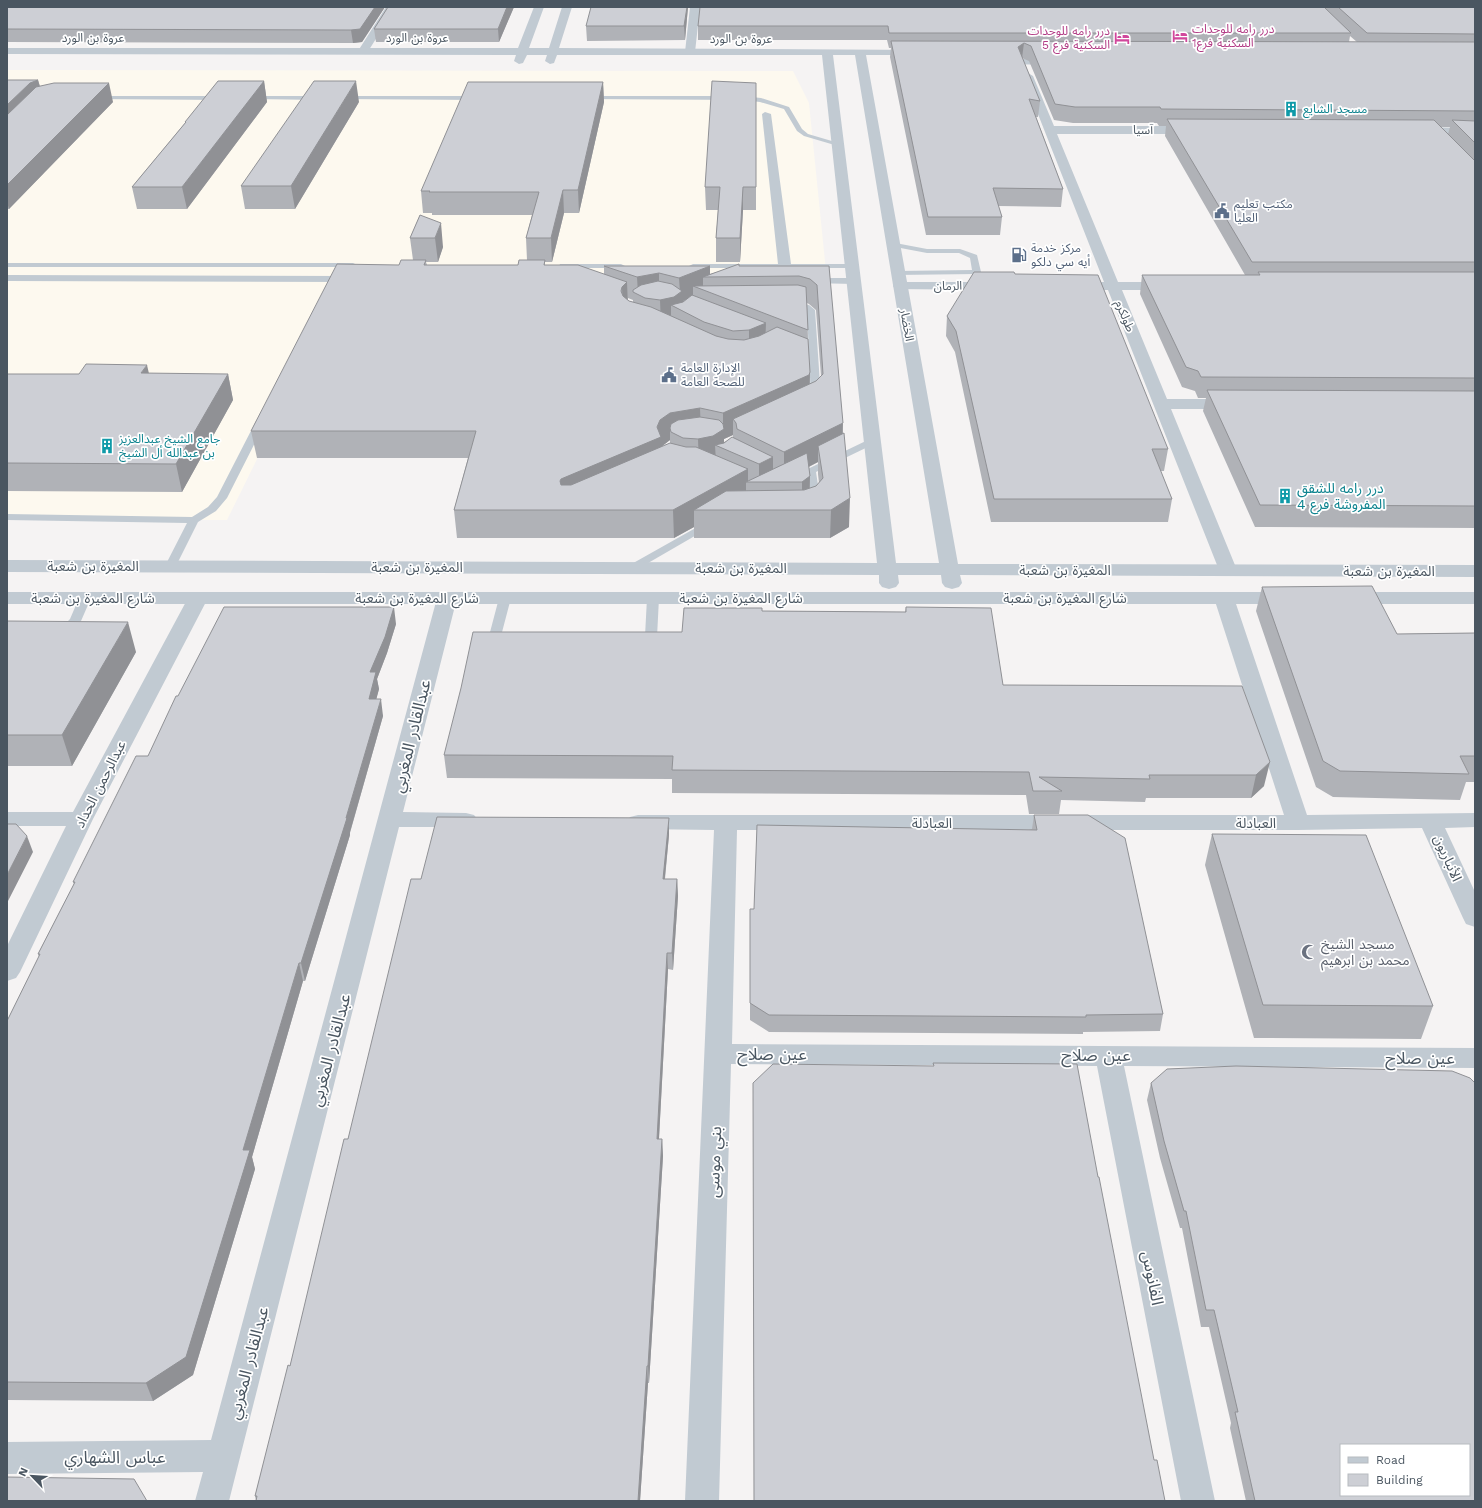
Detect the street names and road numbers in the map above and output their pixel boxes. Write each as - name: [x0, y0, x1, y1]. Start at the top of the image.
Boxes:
- street label: عروة بن الورد: [62, 31, 124, 45]
- street label: عروة بن الورد: [386, 31, 448, 45]
- street label: عروة بن الورد: [710, 32, 772, 46]
- street label: آسيا: [1133, 123, 1154, 137]
- street label: الرمان: [934, 279, 962, 293]
- street label: طولكرم: [1110, 298, 1138, 335]
- street label: الخضار: [897, 307, 917, 343]
- street label: المغيرة بن شعبة: [47, 558, 139, 575]
- street label: المغيرة بن شعبة: [371, 559, 463, 576]
- street label: المغيرة بن شعبة: [695, 560, 787, 577]
- street label: المغيرة بن شعبة: [1019, 562, 1111, 579]
- street label: المغيرة بن شعبة: [1343, 563, 1435, 580]
- street label: شارع المغيرة بن شعبة: [31, 590, 155, 609]
- street label: شارع المغيرة بن شعبة: [355, 590, 479, 609]
- street label: شارع المغيرة بن شعبة: [679, 590, 803, 609]
- street label: شارع المغيرة بن شعبة: [1003, 590, 1127, 609]
- street label: عبدالقادر المغربي: [387, 677, 438, 795]
- street label: عبدالرحمن الحداد: [71, 738, 130, 831]
- street label: العبادلة: [912, 815, 952, 831]
- street label: العبادلة: [1236, 815, 1276, 831]
- street label: الأنباريون: [1430, 832, 1465, 884]
- street label: عبدالقادر المغربي: [305, 991, 358, 1109]
- street label: عين صلاح: [737, 1044, 807, 1067]
- street label: عين صلاح: [1061, 1045, 1131, 1068]
- street label: عين صلاح: [1385, 1048, 1455, 1071]
- street label: بني موسى: [703, 1126, 728, 1198]
- street label: الفانوس: [1137, 1249, 1168, 1307]
- street label: عبدالقادر المغربي: [223, 1304, 276, 1422]
- street label: عباس الشهاري: [64, 1447, 166, 1470]

